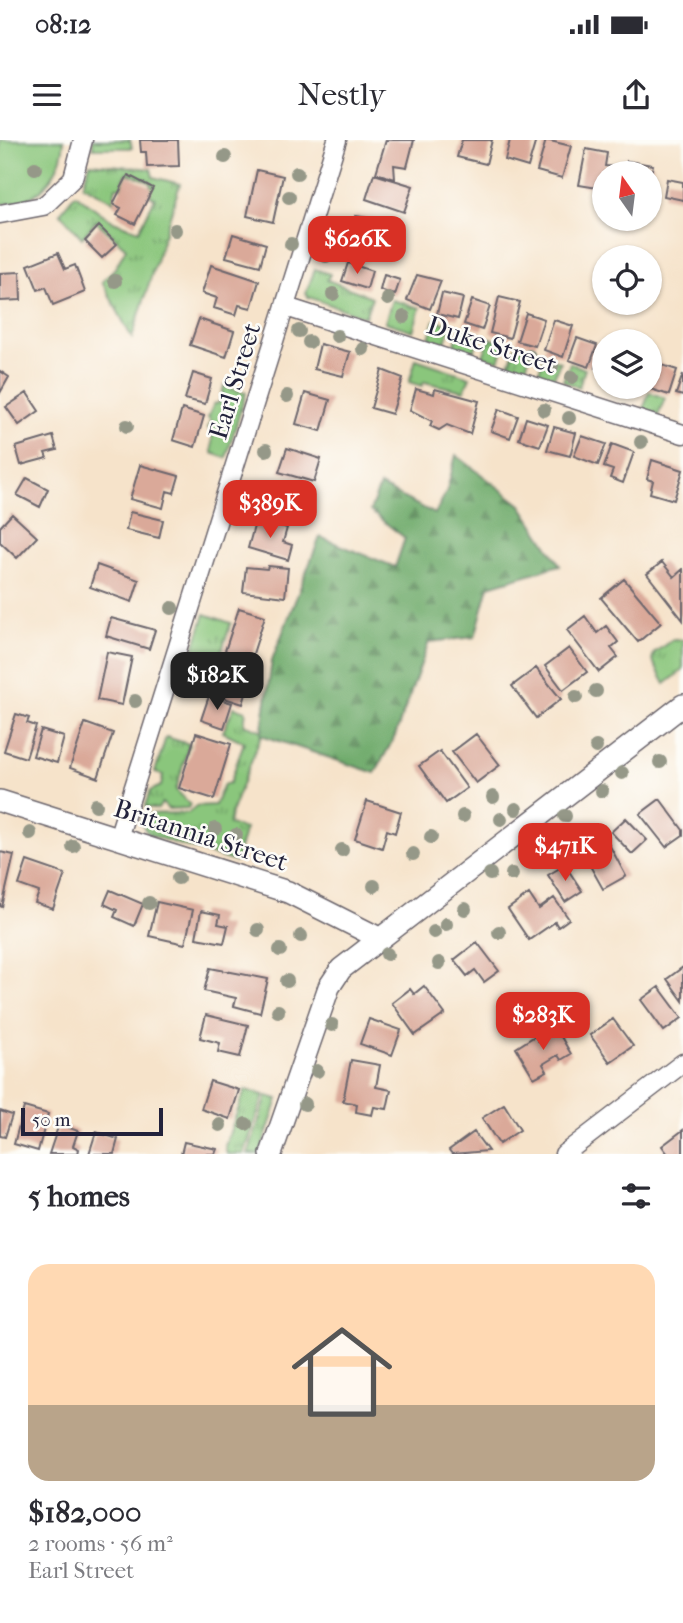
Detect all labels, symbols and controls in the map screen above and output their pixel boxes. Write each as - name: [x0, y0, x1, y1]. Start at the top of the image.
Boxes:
- text: 08:12: [35, 9, 91, 40]
- icon: menu: [28, 76, 66, 114]
- text: Nestly: [298, 76, 386, 113]
- icon: share: [617, 76, 655, 114]
- north arrow: [592, 161, 662, 231]
- map controls: [592, 161, 662, 399]
- pin: $626K: [308, 216, 406, 276]
- text: $626K: [324, 225, 390, 252]
- button: locate: [592, 245, 662, 315]
- street label: Duke Street: [423, 309, 561, 381]
- street label: Earl Street: [203, 318, 268, 443]
- button: layers: [592, 329, 662, 399]
- pin: $389K: [221, 480, 319, 540]
- text: $389K: [239, 489, 301, 516]
- pin: $182K: [168, 652, 266, 712]
- text: $182K: [187, 661, 247, 688]
- street label: Britannia Street: [110, 792, 292, 878]
- pin: $471K: [516, 824, 614, 883]
- text: $471K: [534, 832, 596, 859]
- pin: $283K: [494, 992, 592, 1052]
- text: $283K: [512, 1001, 574, 1028]
- scale bar: [21, 1105, 163, 1137]
- text: 50 m: [32, 1109, 71, 1131]
- icon: filters: [617, 1177, 655, 1215]
- text: 5 homes: [28, 1179, 130, 1214]
- icon: home: [279, 1309, 405, 1435]
- text: $182,000: [28, 1495, 142, 1530]
- text: 2 rooms · 56 m²: [28, 1530, 173, 1557]
- text: Earl Street: [28, 1557, 134, 1584]

